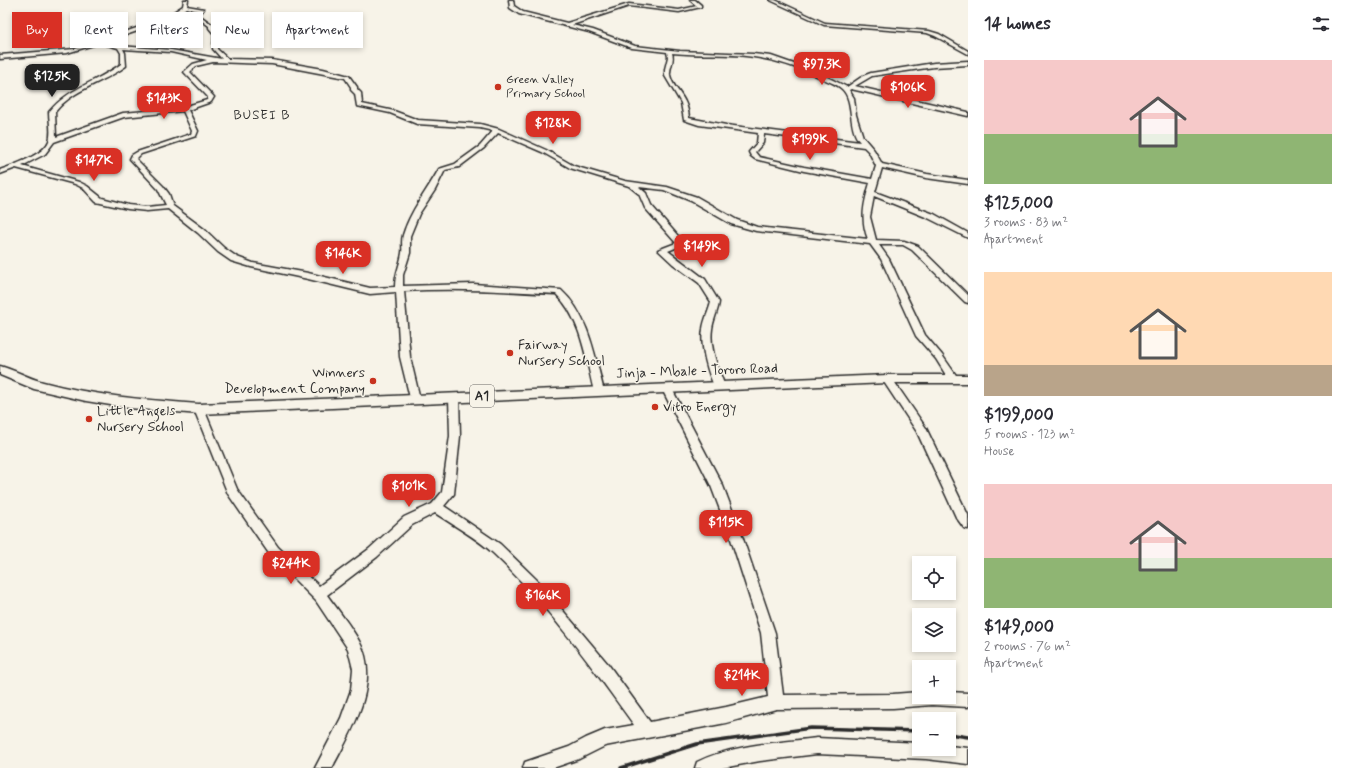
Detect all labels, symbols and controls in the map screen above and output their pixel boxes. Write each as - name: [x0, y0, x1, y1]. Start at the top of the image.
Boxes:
- chip: Buy: [12, 12, 62, 48]
- chip: Rent: [70, 12, 128, 48]
- chip: Filters: [136, 12, 203, 48]
- chip: New: [211, 12, 264, 48]
- chip: Apartment: [272, 12, 363, 48]
- text: 14 homes: [984, 13, 1051, 35]
- icon: filters: [1310, 13, 1332, 35]
- pin: $97.3K: [789, 52, 855, 86]
- text: $97.3K: [803, 56, 841, 73]
- pin: $125K: [24, 64, 80, 98]
- text: $125K: [34, 68, 70, 85]
- place label: Green Valley Primary School: [506, 72, 585, 102]
- pin: $106K: [880, 75, 936, 109]
- text: $106K: [890, 79, 926, 96]
- marker: Green Valley Primary School: [493, 82, 503, 92]
- pin: $143K: [136, 86, 192, 120]
- icon: home: [1122, 86, 1194, 158]
- text: $143K: [146, 90, 182, 107]
- district label: BUSEI B: [233, 107, 291, 124]
- pin: $128K: [525, 111, 581, 145]
- text: $128K: [535, 115, 571, 132]
- pin: $199K: [782, 127, 838, 161]
- text: $199K: [791, 131, 829, 148]
- pin: $147K: [66, 148, 122, 182]
- text: $147K: [75, 152, 113, 169]
- text: $125,000: [984, 192, 1053, 214]
- text: 3 rooms · 83 m²: [984, 214, 1068, 231]
- text: Apartment: [984, 231, 1043, 248]
- pin: $149K: [674, 234, 730, 268]
- text: $149K: [683, 238, 721, 255]
- pin: $146K: [315, 241, 371, 275]
- text: $146K: [325, 245, 361, 262]
- icon: home: [1122, 298, 1194, 370]
- place label: Fairway Nursery School: [518, 336, 605, 370]
- marker: Fairway Nursery School: [505, 348, 515, 358]
- street label: Jinja - Mbale - Tororo Road: [616, 359, 778, 383]
- place label: Winners Development Company: [224, 364, 365, 398]
- marker: Winners Development Company: [368, 376, 378, 386]
- road number: A1: [470, 385, 494, 407]
- place label: Vitro Energy: [663, 398, 736, 417]
- place label: Little Angels Nursery School: [97, 402, 184, 436]
- marker: Vitro Energy: [650, 402, 660, 412]
- text: $199,000: [984, 404, 1054, 426]
- marker: Little Angels Nursery School: [84, 414, 94, 424]
- text: 5 rooms · 123 m²: [984, 426, 1075, 443]
- text: House: [984, 443, 1015, 460]
- pin: $101K: [381, 474, 437, 508]
- text: $101K: [391, 478, 427, 495]
- pin: $115K: [698, 510, 754, 544]
- icon: home: [1122, 510, 1194, 582]
- text: $115K: [708, 514, 744, 531]
- pin: $244K: [263, 551, 319, 585]
- text: $244K: [272, 555, 310, 572]
- map controls: [912, 556, 956, 756]
- button: locate: [912, 556, 956, 600]
- pin: $166K: [515, 583, 571, 617]
- text: $166K: [525, 587, 561, 604]
- button: layers: [912, 608, 956, 652]
- text: $149,000: [984, 616, 1054, 638]
- text: 2 rooms · 76 m²: [984, 638, 1071, 655]
- text: Apartment: [984, 655, 1043, 672]
- button: +: [912, 660, 956, 704]
- pin: $214K: [714, 663, 770, 697]
- text: $214K: [724, 667, 760, 684]
- button: −: [912, 712, 956, 756]

